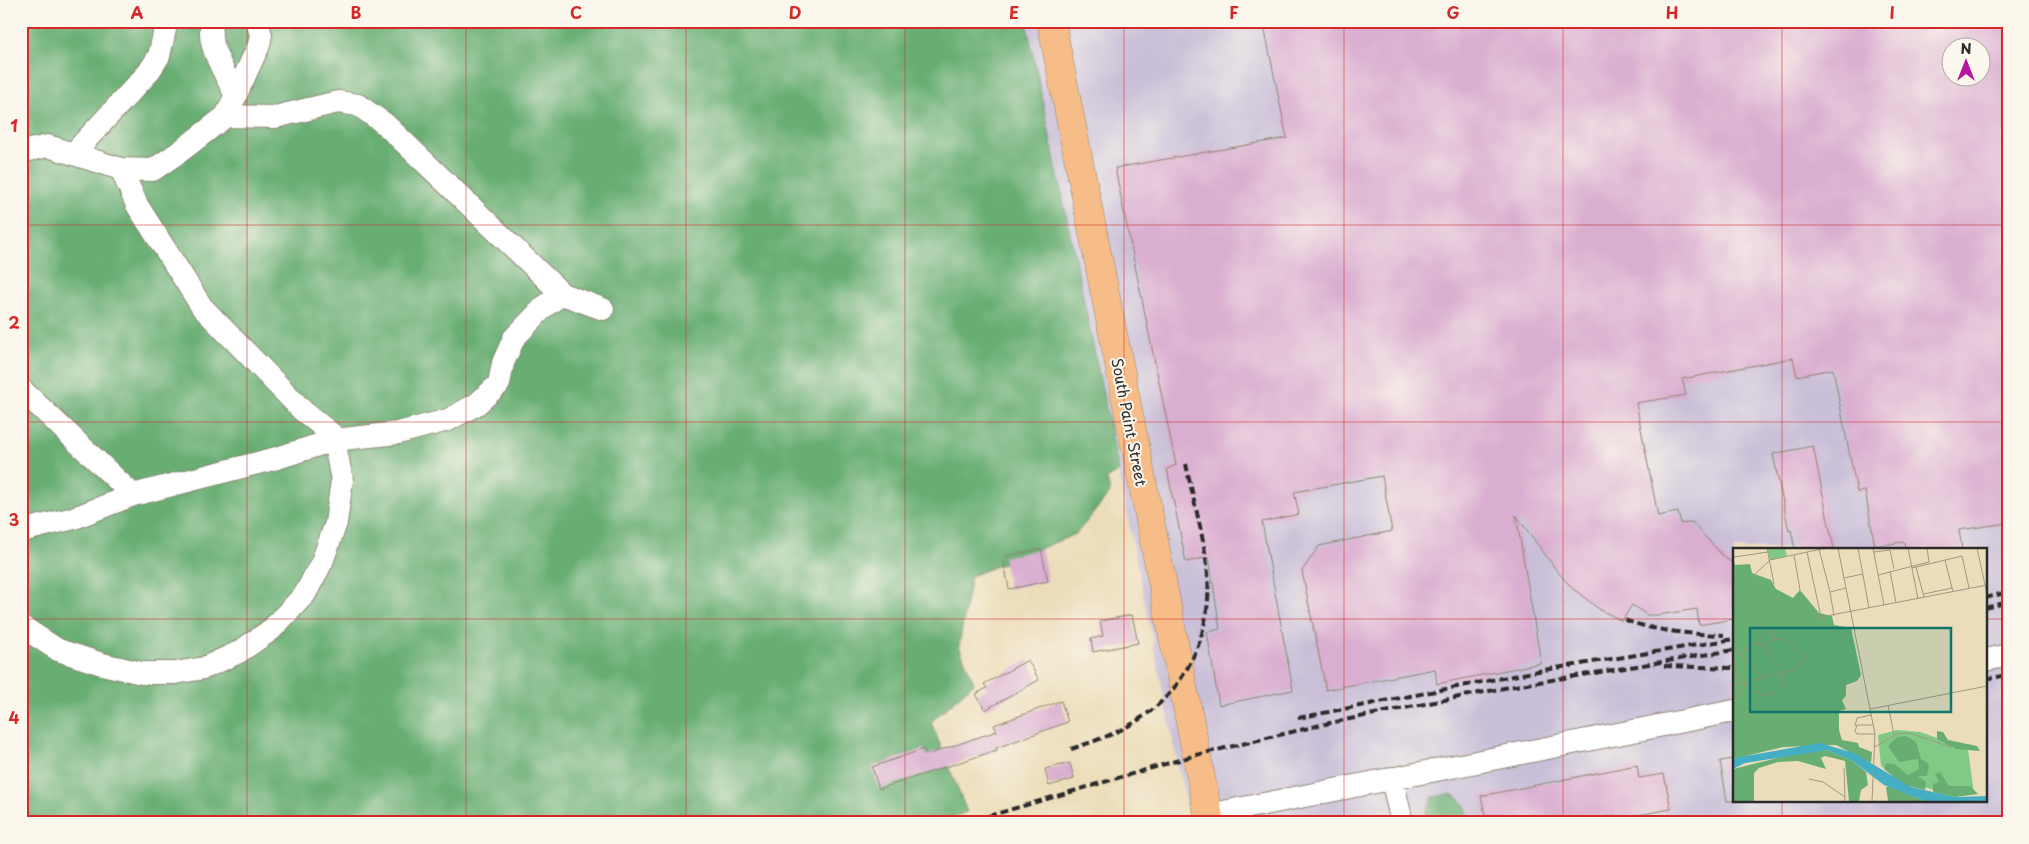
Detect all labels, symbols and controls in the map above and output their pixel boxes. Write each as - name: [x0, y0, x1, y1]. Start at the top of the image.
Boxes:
- text: A: [131, 0, 144, 24]
- text: B: [351, 0, 362, 24]
- text: C: [570, 0, 582, 24]
- text: D: [789, 0, 801, 24]
- text: E: [1009, 0, 1019, 24]
- text: F: [1229, 0, 1239, 24]
- text: G: [1446, 0, 1460, 24]
- text: H: [1666, 0, 1678, 24]
- text: I: [1889, 0, 1895, 24]
- north arrow: [1942, 38, 1992, 88]
- text: N: [1960, 38, 1972, 59]
- text: 1: [10, 113, 18, 137]
- text: 2: [8, 310, 20, 334]
- street label: South Paint Street: [1106, 356, 1154, 488]
- text: 3: [9, 507, 19, 531]
- inset map: [1733, 548, 1986, 802]
- text: 4: [9, 705, 20, 729]

